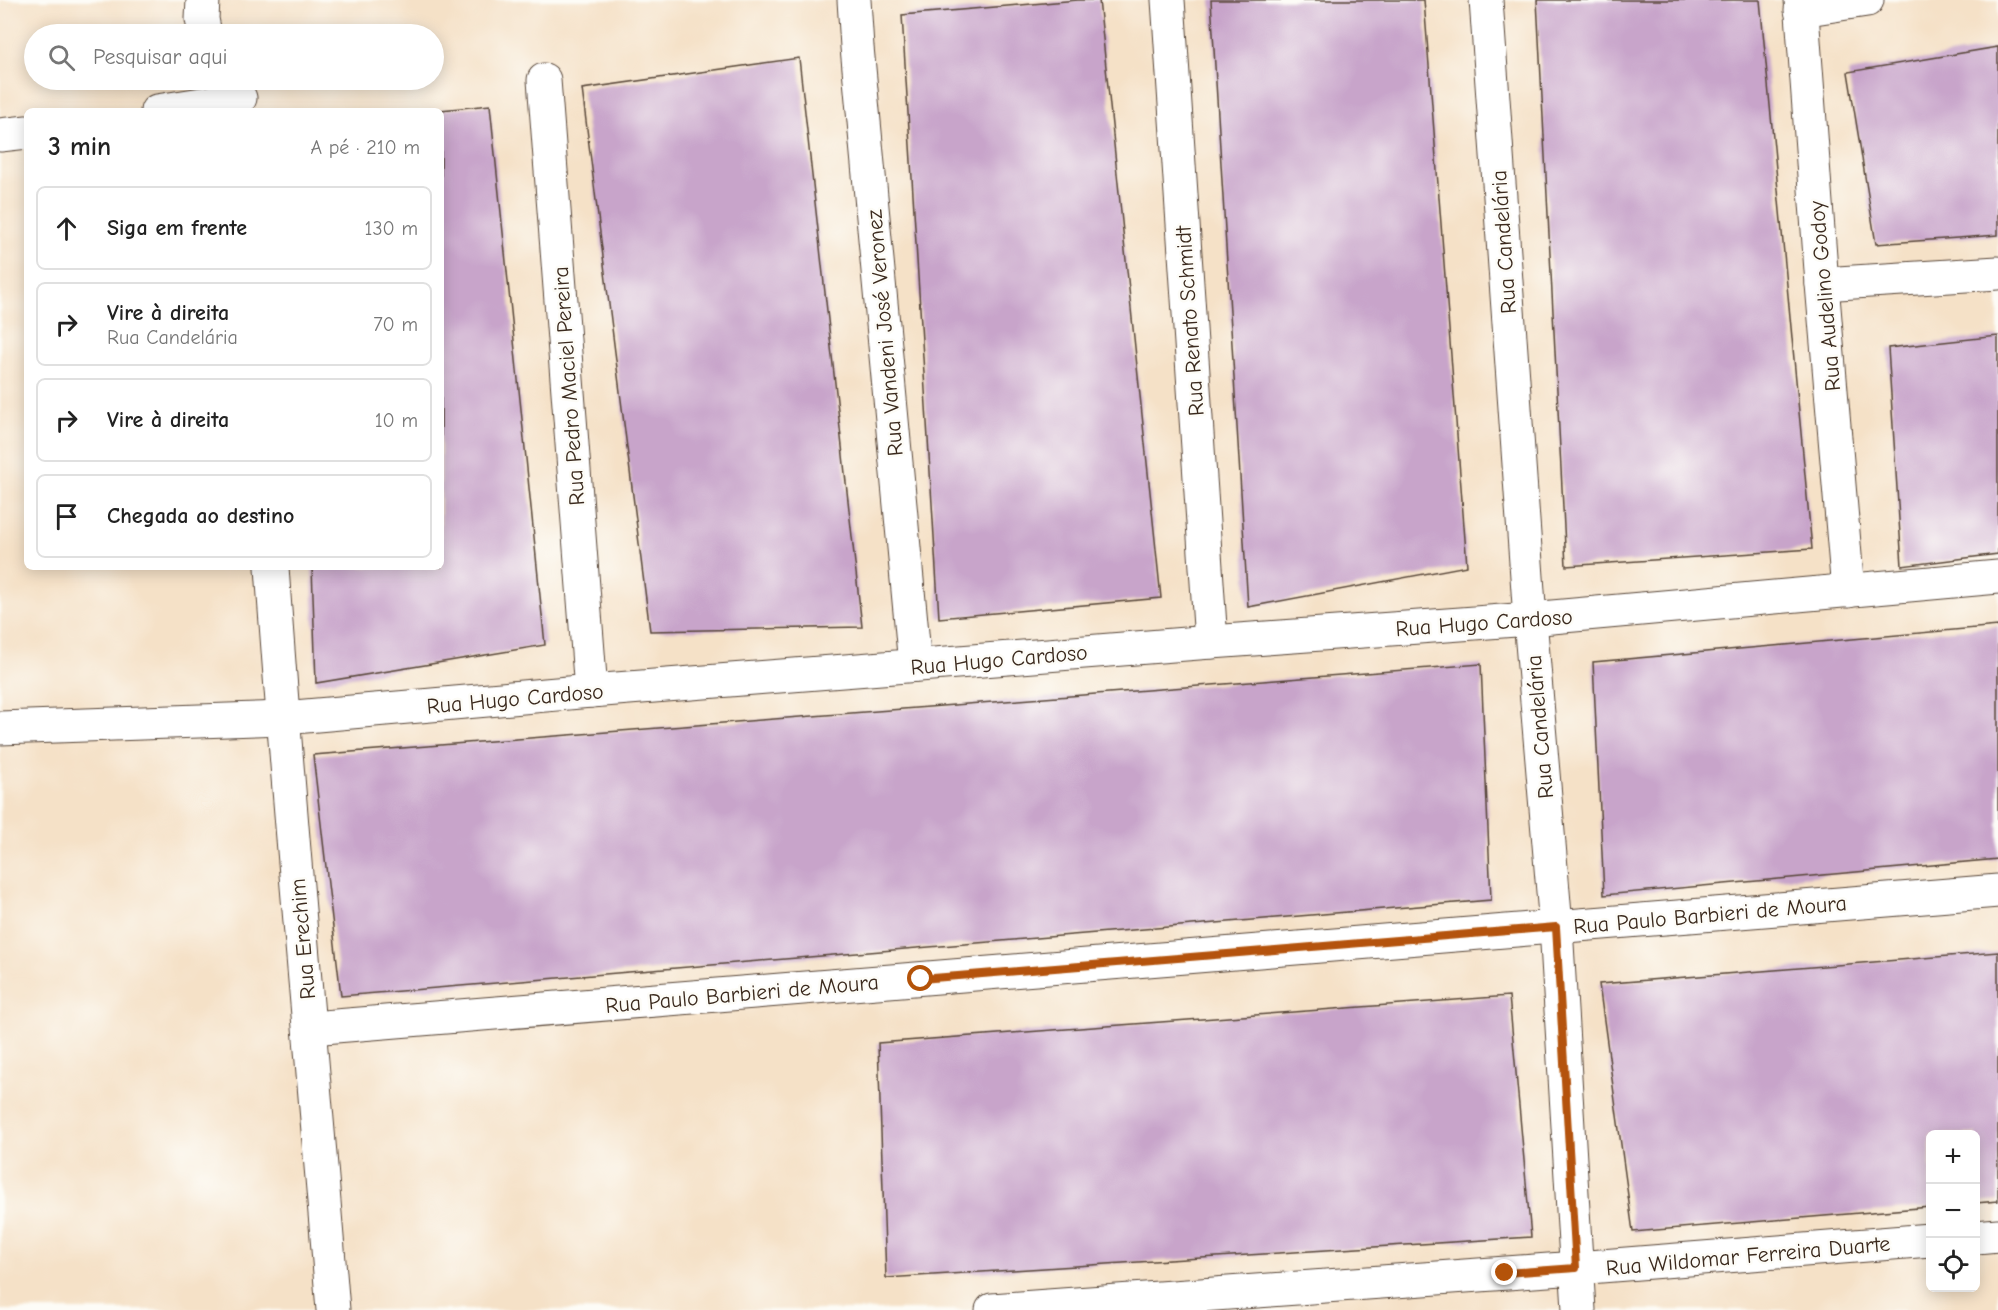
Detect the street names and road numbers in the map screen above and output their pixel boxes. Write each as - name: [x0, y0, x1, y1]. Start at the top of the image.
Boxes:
- street label: Rua Candelária: [1486, 169, 1522, 315]
- street label: Rua Audelino Godoy: [1804, 199, 1846, 392]
- street label: Rua Vandeni José Veronez: [861, 208, 909, 457]
- street label: Rua Renato Schmidt: [1170, 224, 1210, 417]
- street label: Rua Pedro Maciel Pereira: [548, 266, 590, 506]
- street label: Rua Hugo Cardoso: [1395, 604, 1574, 642]
- street label: Rua Hugo Cardoso: [909, 639, 1089, 681]
- street label: Rua Candelária: [1521, 654, 1559, 800]
- street label: Rua Hugo Cardoso: [425, 678, 605, 720]
- street label: Rua Erechim: [285, 877, 321, 1000]
- street label: Rua Paulo Barbieri de Moura: [1572, 890, 1848, 940]
- street label: Rua Paulo Barbieri de Moura: [604, 969, 880, 1019]
- street label: Rua Wildomar Ferreira Duarte: [1605, 1231, 1891, 1281]

